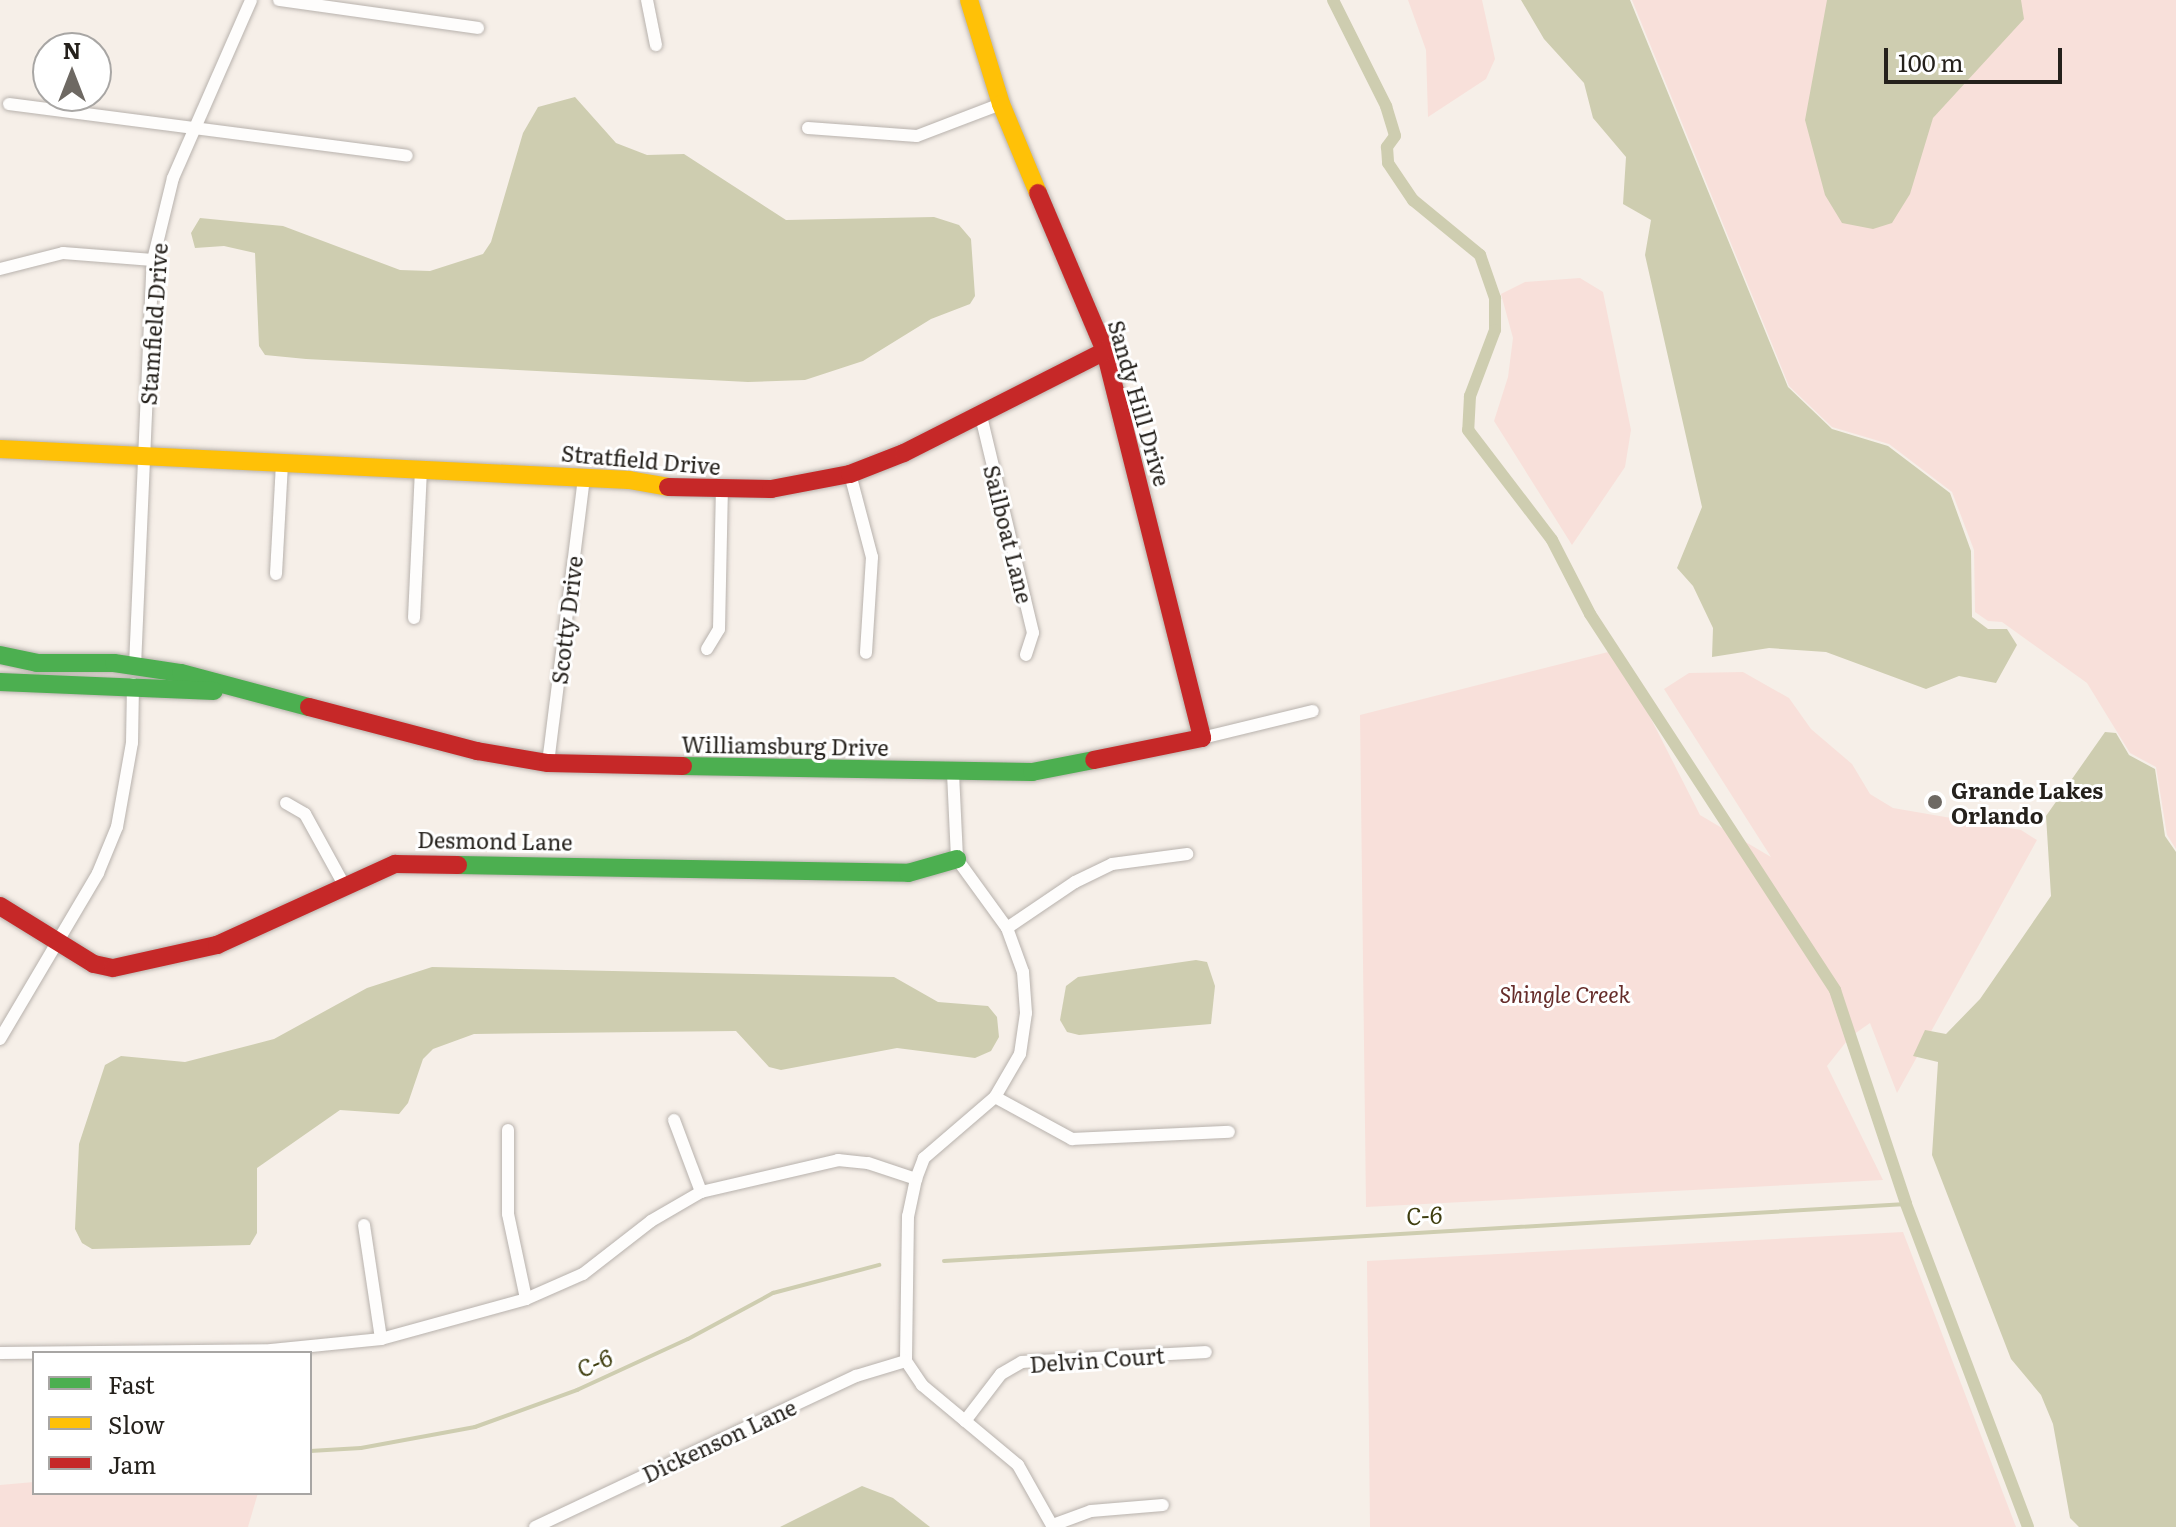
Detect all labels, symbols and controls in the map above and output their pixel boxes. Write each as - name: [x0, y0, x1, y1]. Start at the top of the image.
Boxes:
- north arrow: [32, 32, 112, 112]
- scale bar: [1888, 32, 2066, 82]
- text: N: [63, 33, 81, 66]
- text: 100 m: [1898, 44, 1964, 79]
- street label: Stamfield Drive: [134, 242, 172, 406]
- street label: Sandy Hill Drive: [1104, 317, 1176, 489]
- street label: Stratfield Drive: [560, 439, 722, 479]
- street label: Sailboat Lane: [979, 462, 1039, 606]
- street label: Scotty Drive: [545, 554, 587, 686]
- street label: Williamsburg Drive: [681, 730, 889, 760]
- place label: Grande Lakes Orlando: [1951, 776, 2103, 828]
- marker: Grande Lakes Orlando: [1926, 793, 1944, 811]
- street label: Desmond Lane: [417, 825, 573, 855]
- park label: Shingle Creek: [1500, 981, 1630, 1007]
- water label: C-6: [1405, 1199, 1443, 1229]
- water label: C-6: [572, 1341, 616, 1383]
- street label: Delvin Court: [1029, 1341, 1165, 1377]
- legend: [32, 1351, 312, 1495]
- text: Fast: [108, 1366, 155, 1401]
- street label: Dickenson Lane: [638, 1393, 800, 1487]
- text: Slow: [108, 1406, 165, 1441]
- text: Jam: [108, 1446, 156, 1481]

